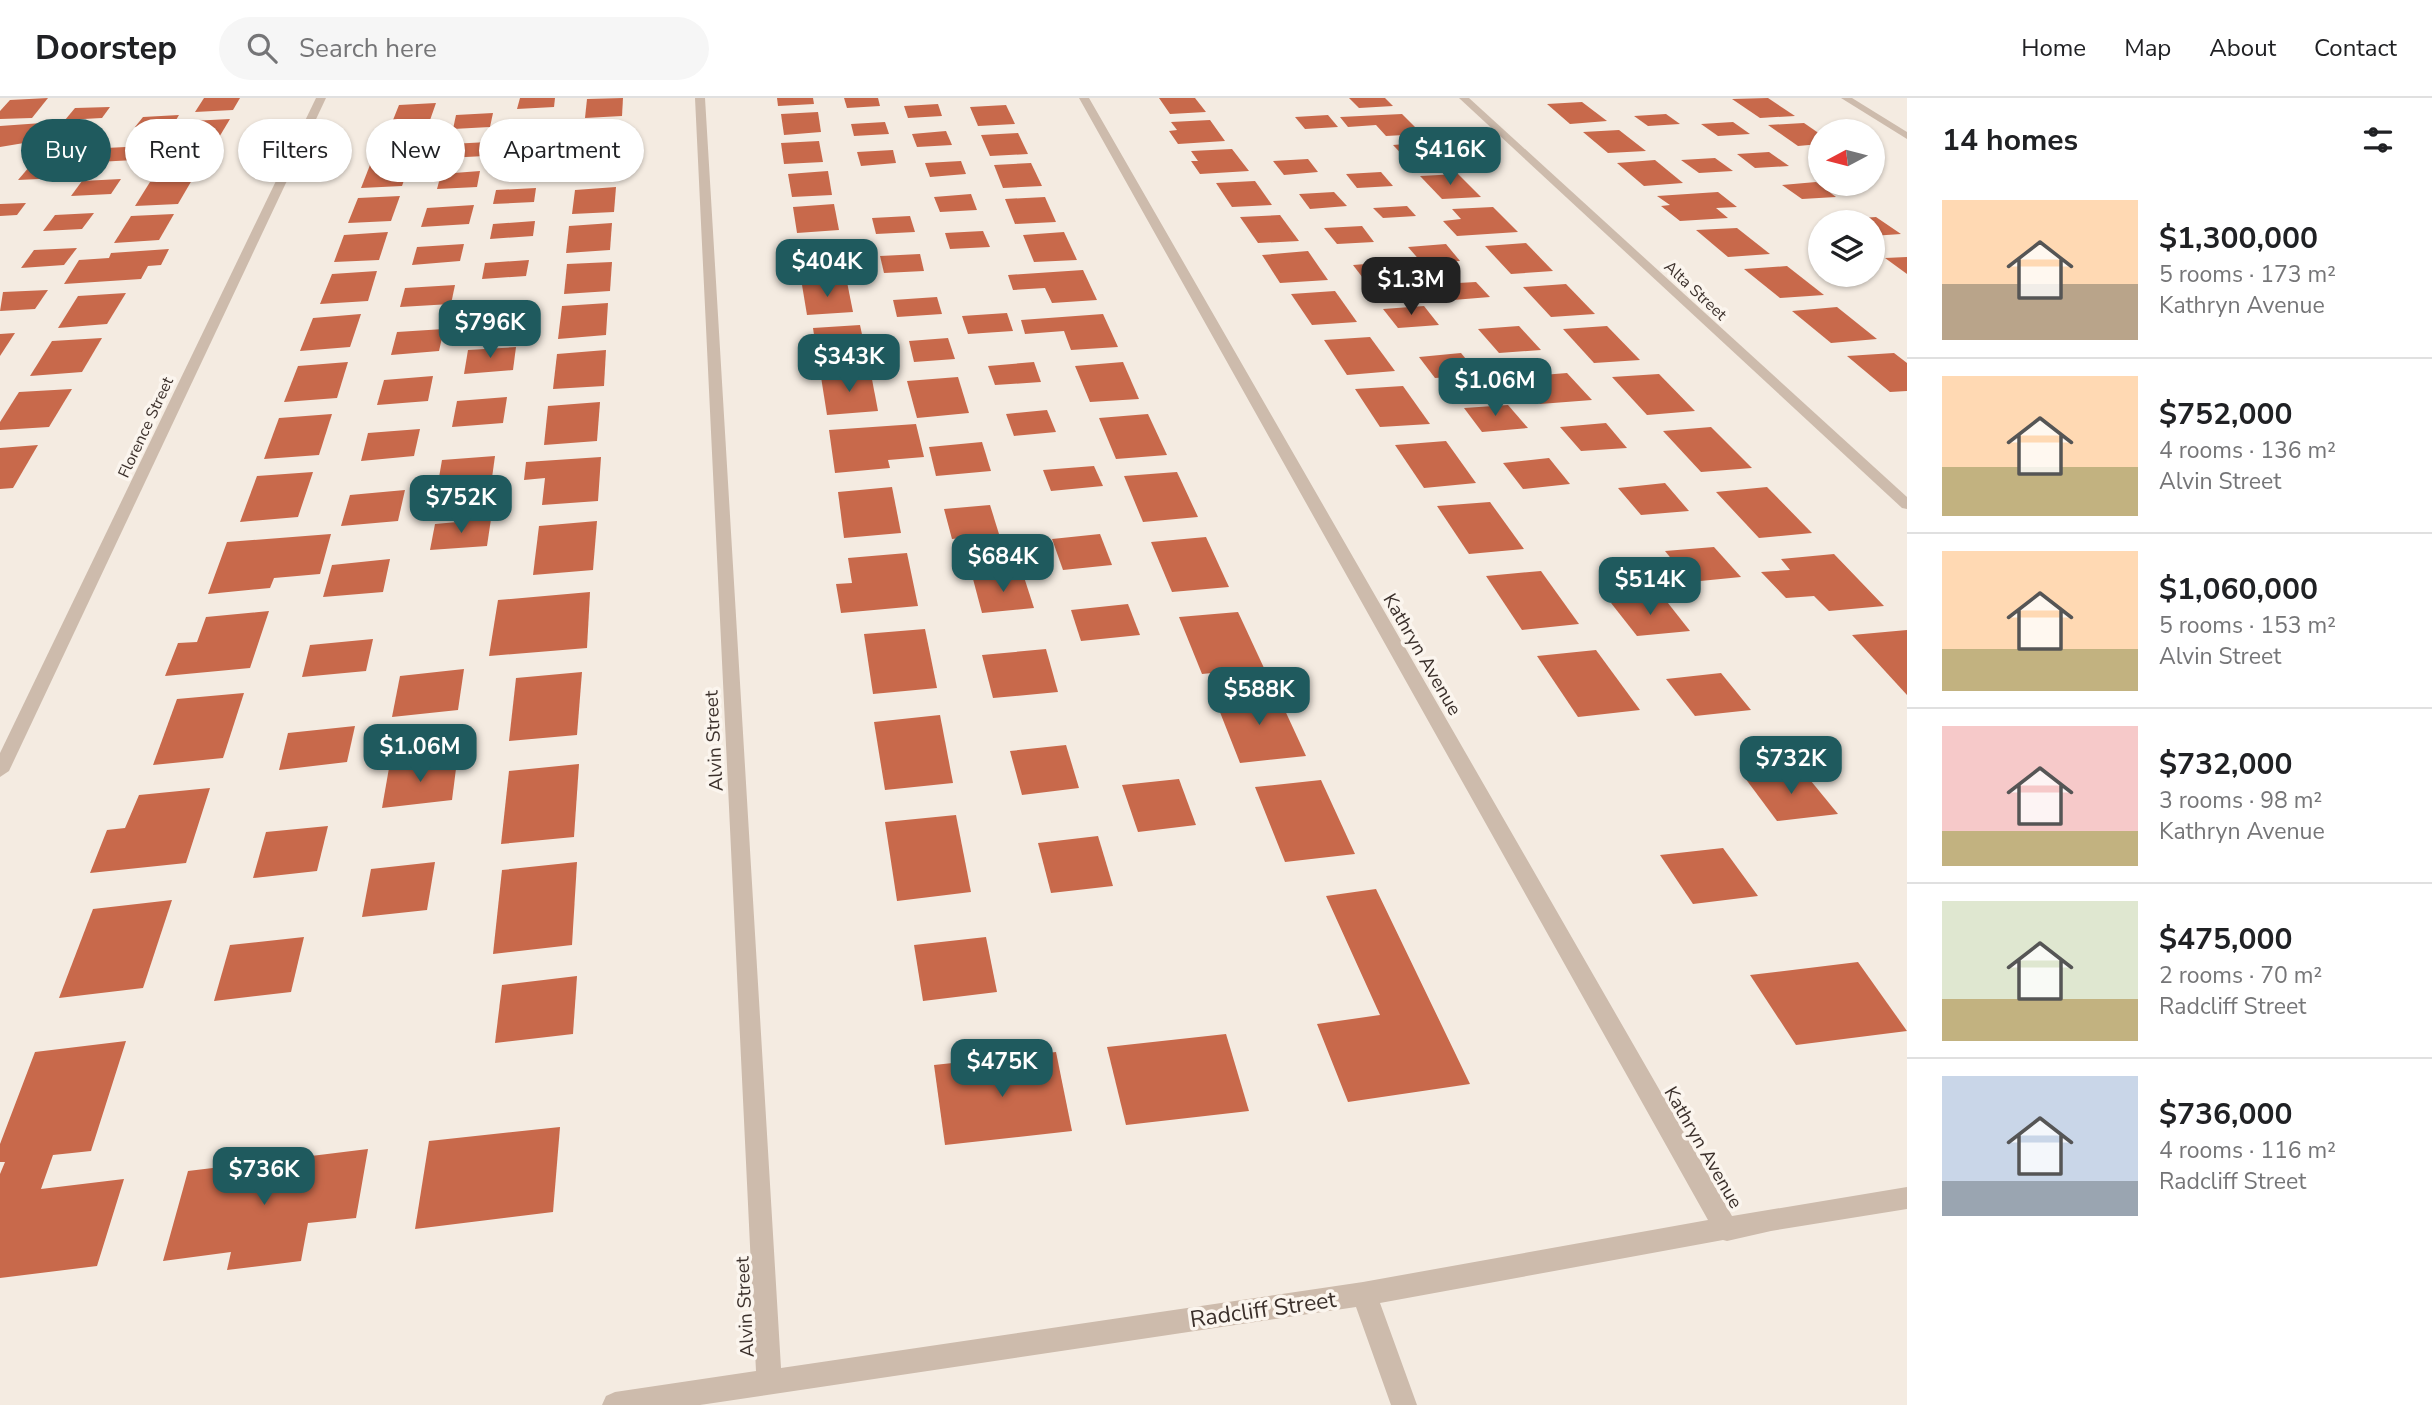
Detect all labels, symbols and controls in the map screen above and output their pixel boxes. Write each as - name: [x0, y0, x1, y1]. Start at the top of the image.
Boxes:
- search box: [219, 17, 709, 80]
- text: Doorstep: [35, 26, 177, 71]
- icon: search: [243, 29, 281, 67]
- text: Search here: [299, 31, 437, 66]
- text: Home: [2021, 32, 2086, 64]
- text: Map: [2124, 32, 2171, 64]
- text: About: [2209, 32, 2276, 64]
- text: Contact: [2314, 32, 2397, 64]
- chip: Buy: [21, 119, 111, 182]
- chip: Rent: [125, 119, 224, 182]
- chip: Filters: [238, 119, 352, 182]
- chip: New: [366, 119, 465, 182]
- chip: Apartment: [479, 119, 644, 182]
- north arrow: [1808, 119, 1885, 196]
- map controls: [1808, 119, 1885, 287]
- text: 14 homes: [1942, 120, 2078, 161]
- icon: filters: [2359, 121, 2397, 159]
- pin: $416K: [1401, 127, 1499, 187]
- text: $416K: [1415, 134, 1485, 165]
- button: layers: [1808, 210, 1885, 287]
- text: $1,300,000: [2159, 218, 2318, 259]
- icon: home: [1998, 228, 2082, 312]
- pin: $404K: [778, 240, 876, 299]
- text: $404K: [792, 246, 862, 277]
- street label: Alta Street: [1659, 256, 1732, 326]
- pin: $1.3M: [1362, 258, 1460, 317]
- text: 5 rooms · 173 m²: [2159, 259, 2336, 290]
- text: $1.3M: [1377, 264, 1445, 295]
- text: Kathryn Avenue: [2159, 290, 2325, 321]
- pin: $796K: [441, 300, 539, 360]
- text: $796K: [455, 307, 525, 338]
- pin: $343K: [800, 334, 898, 394]
- text: $343K: [814, 341, 884, 372]
- pin: $1.06M: [1438, 358, 1552, 418]
- text: $1.06M: [1455, 365, 1535, 396]
- street label: Florence Street: [113, 373, 179, 482]
- text: $752,000: [2159, 394, 2292, 435]
- icon: home: [1998, 404, 2082, 488]
- text: 4 rooms · 136 m²: [2159, 435, 2336, 466]
- text: Alvin Street: [2159, 466, 2281, 497]
- pin: $752K: [412, 476, 510, 535]
- text: $752K: [426, 482, 496, 513]
- pin: $684K: [954, 534, 1052, 594]
- text: $684K: [968, 541, 1038, 572]
- pin: $514K: [1601, 558, 1699, 617]
- text: $514K: [1615, 564, 1685, 595]
- text: $1,060,000: [2159, 569, 2318, 610]
- icon: home: [1998, 579, 2082, 663]
- street label: Kathryn Avenue: [1377, 589, 1468, 720]
- text: 5 rooms · 153 m²: [2159, 610, 2336, 641]
- text: Alvin Street: [2159, 641, 2281, 672]
- pin: $588K: [1210, 668, 1308, 727]
- text: $588K: [1224, 674, 1294, 705]
- street label: Alvin Street: [698, 690, 730, 792]
- pin: $1.06M: [363, 724, 477, 784]
- text: $1.06M: [380, 731, 460, 762]
- pin: $732K: [1742, 736, 1840, 796]
- text: $732K: [1756, 743, 1826, 774]
- text: $732,000: [2159, 744, 2292, 785]
- icon: home: [1998, 754, 2082, 838]
- text: 3 rooms · 98 m²: [2159, 785, 2322, 816]
- text: Kathryn Avenue: [2159, 816, 2325, 847]
- text: $475,000: [2159, 919, 2292, 960]
- icon: home: [1998, 929, 2082, 1013]
- text: 2 rooms · 70 m²: [2159, 960, 2322, 991]
- text: Radcliff Street: [2159, 991, 2306, 1022]
- pin: $475K: [953, 1040, 1051, 1099]
- text: $475K: [967, 1046, 1037, 1077]
- street label: Kathryn Avenue: [1658, 1082, 1749, 1213]
- text: $736,000: [2159, 1094, 2292, 1135]
- icon: home: [1998, 1104, 2082, 1188]
- text: 4 rooms · 116 m²: [2159, 1135, 2336, 1166]
- pin: $736K: [215, 1148, 313, 1207]
- text: $736K: [229, 1154, 299, 1185]
- text: Radcliff Street: [2159, 1166, 2306, 1197]
- street label: Alvin Street: [729, 1256, 761, 1358]
- street label: Radcliff Street: [1188, 1284, 1339, 1335]

